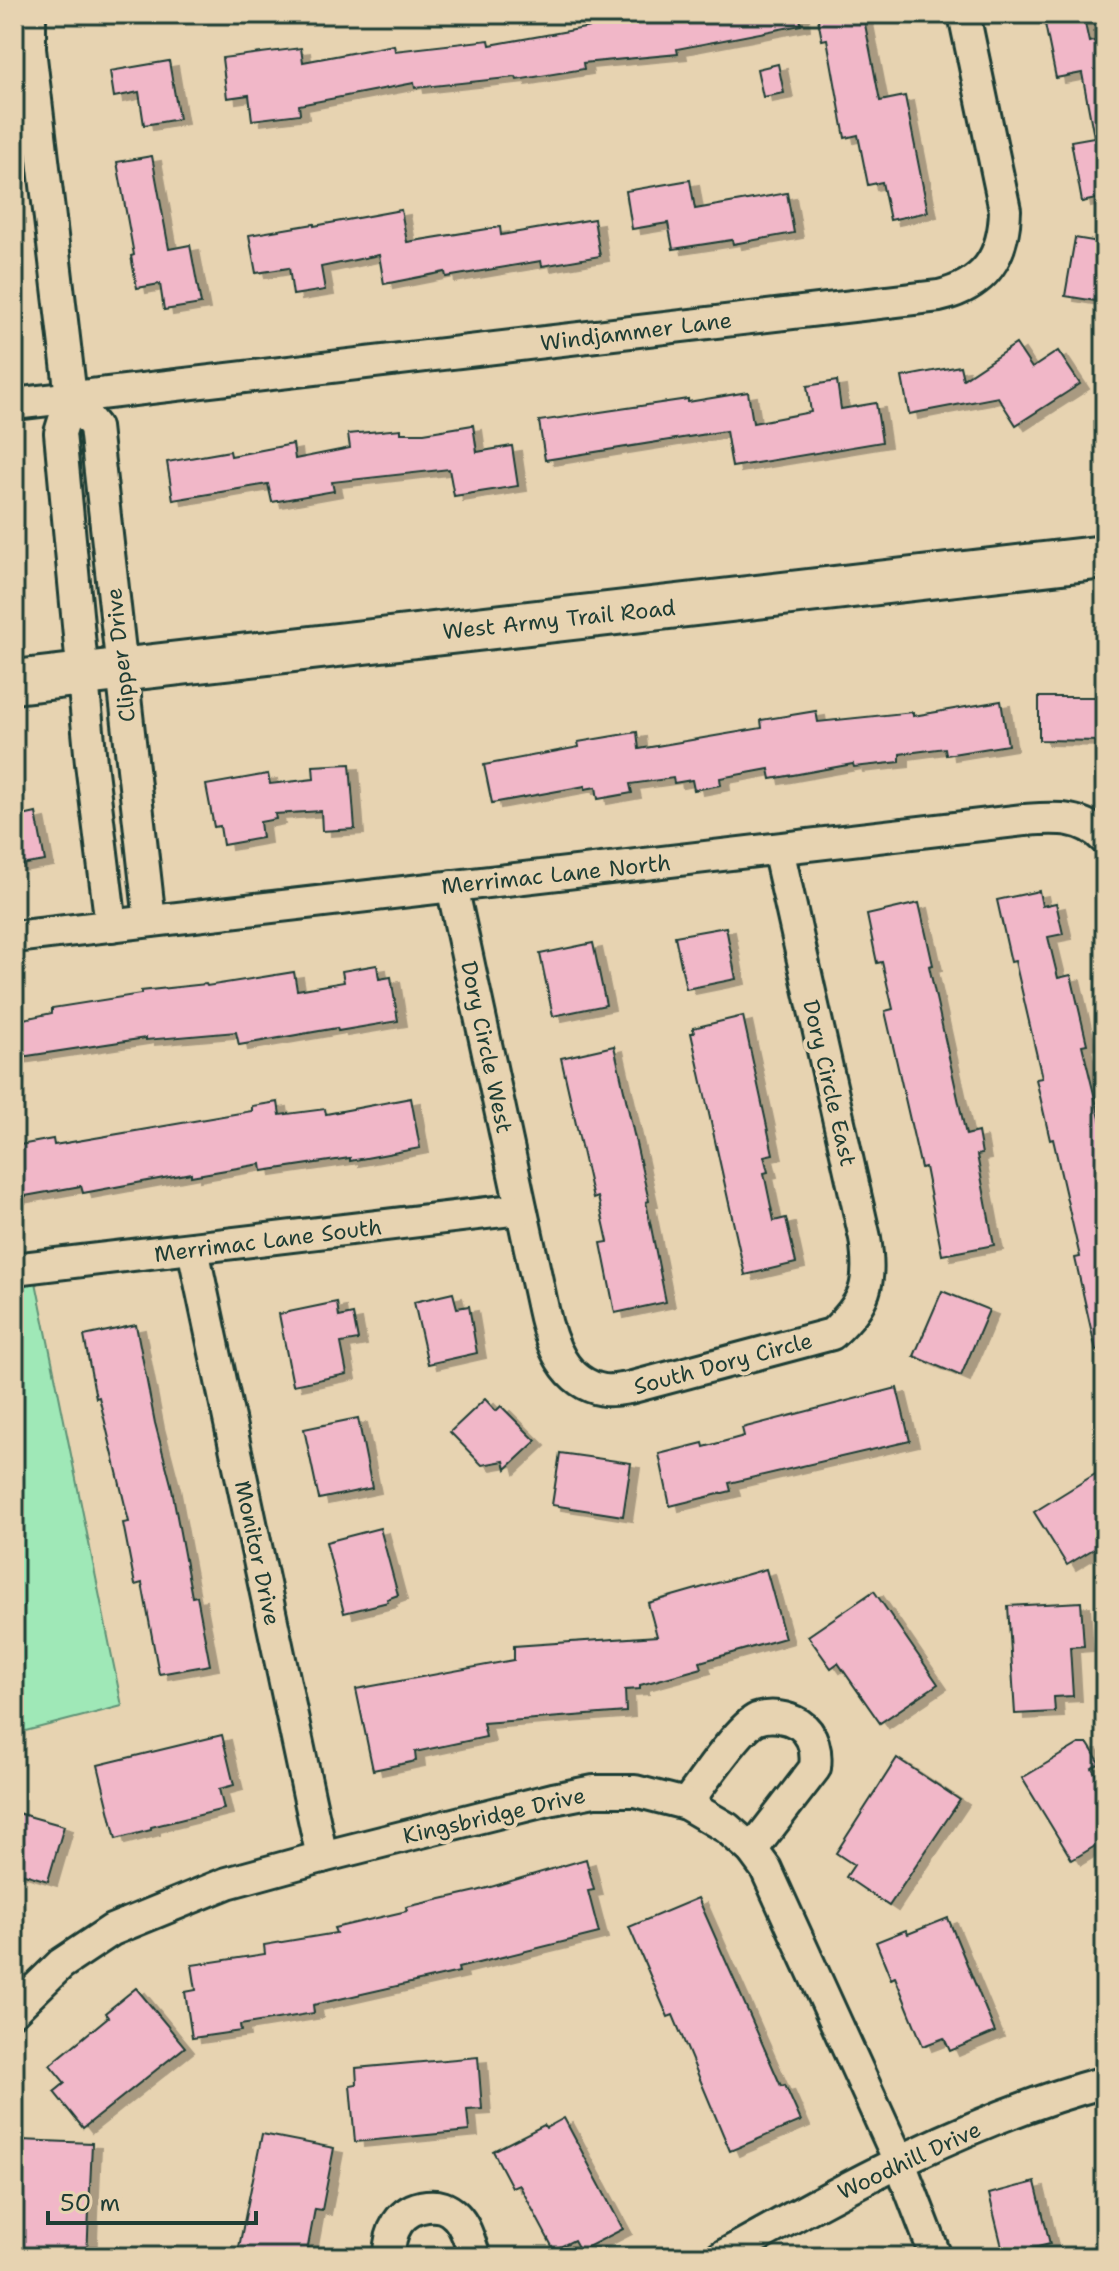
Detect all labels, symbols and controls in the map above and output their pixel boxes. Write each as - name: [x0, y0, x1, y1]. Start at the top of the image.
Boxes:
- street label: Windjammer Lane: [539, 305, 734, 358]
- street label: Clipper Drive: [99, 586, 142, 723]
- street label: West Army Trail Road: [441, 593, 677, 646]
- street label: Merrimac Lane North: [440, 848, 672, 901]
- street label: Dory Circle West: [454, 958, 519, 1136]
- street label: Dory Circle East: [796, 997, 863, 1169]
- street label: Merrimac Lane South: [153, 1212, 384, 1269]
- street label: South Dory Circle: [631, 1326, 816, 1401]
- street label: Monitor Drive: [228, 1478, 287, 1628]
- street label: Kingsbridge Drive: [400, 1780, 588, 1851]
- street label: Woodhill Drive: [833, 2115, 986, 2206]
- scale bar: [48, 2175, 256, 2225]
- text: 50 m: [60, 2187, 120, 2219]

